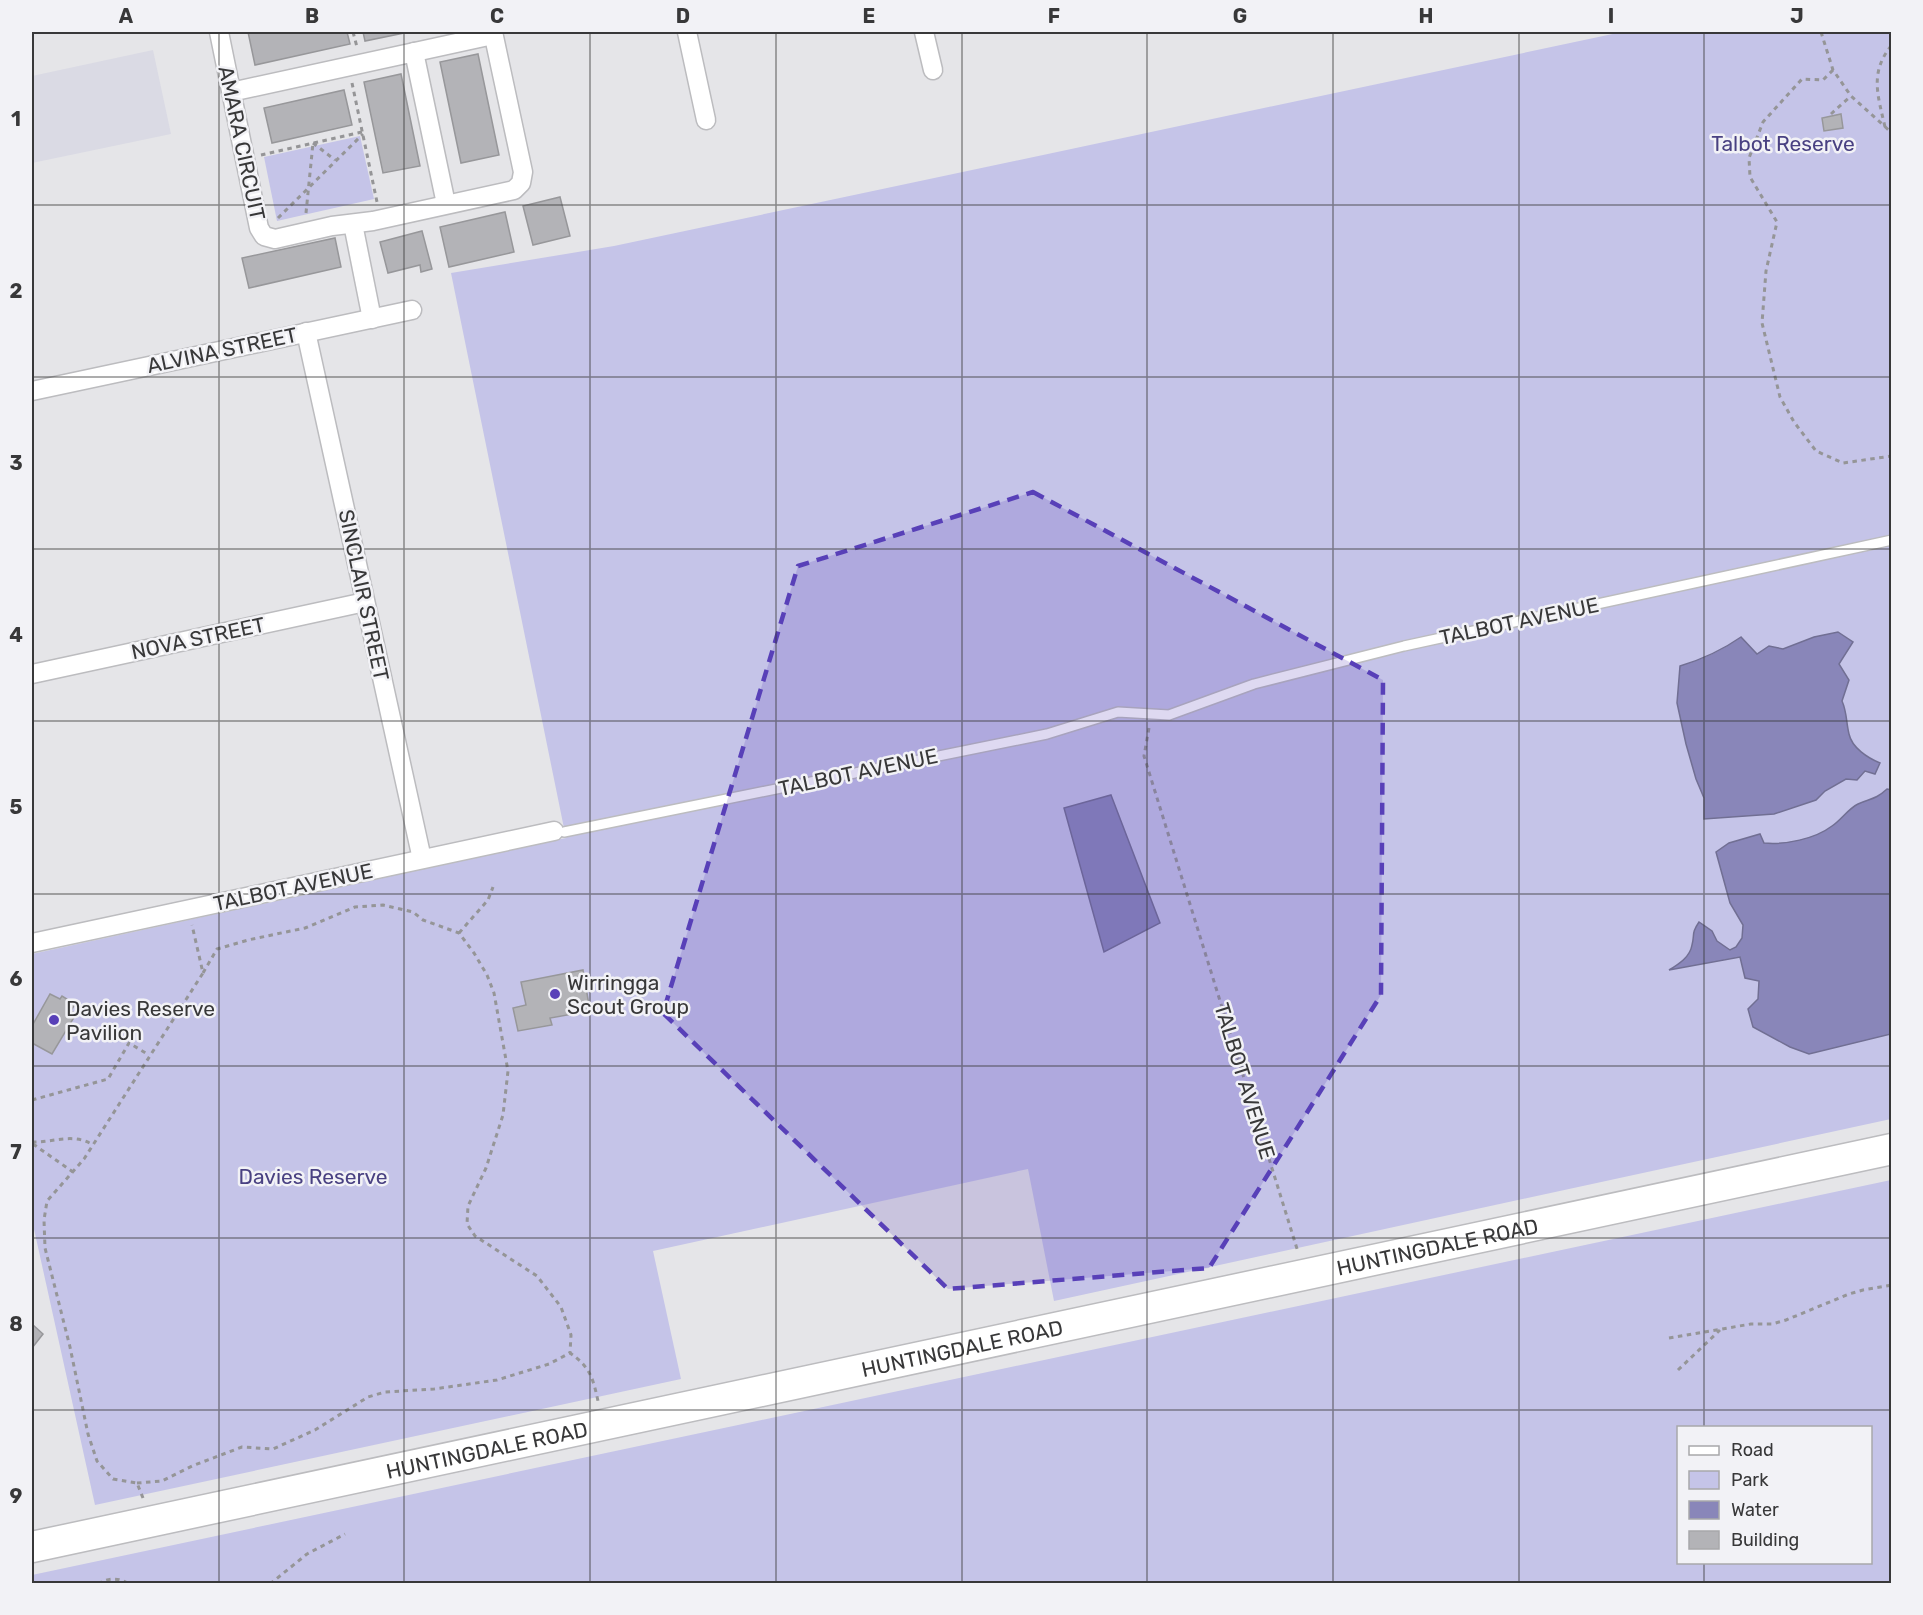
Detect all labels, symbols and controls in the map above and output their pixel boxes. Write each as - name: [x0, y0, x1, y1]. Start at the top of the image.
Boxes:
- text: A: [119, 4, 134, 28]
- text: B: [305, 4, 319, 28]
- text: C: [490, 4, 504, 28]
- text: D: [676, 4, 690, 28]
- text: E: [863, 4, 875, 28]
- text: F: [1048, 4, 1060, 28]
- text: G: [1233, 4, 1247, 28]
- text: H: [1419, 4, 1433, 28]
- text: I: [1608, 4, 1614, 28]
- text: J: [1790, 4, 1804, 28]
- street label: AMARA CIRCUIT: [213, 63, 271, 223]
- text: 1: [11, 107, 21, 131]
- park label: Talbot Reserve: [1711, 131, 1855, 156]
- text: 2: [10, 279, 23, 303]
- street label: ALVINA STREET: [145, 322, 299, 378]
- text: 3: [9, 451, 23, 475]
- street label: SINCLAIR STREET: [334, 507, 394, 683]
- street label: TALBOT AVENUE: [1437, 592, 1601, 650]
- street label: NOVA STREET: [129, 612, 267, 664]
- text: 4: [9, 623, 23, 647]
- street label: TALBOT AVENUE: [776, 743, 940, 801]
- text: 5: [10, 795, 23, 819]
- street label: TALBOT AVENUE: [211, 858, 375, 916]
- text: 6: [9, 967, 23, 991]
- place label: Wirringga Scout Group: [567, 970, 689, 1019]
- marker: Wirringga Scout Group: [548, 987, 562, 1001]
- place label: Davies Reserve Pavilion: [66, 996, 215, 1045]
- street label: TALBOT AVENUE: [1209, 1000, 1281, 1162]
- marker: Davies Reserve Pavilion: [47, 1013, 61, 1027]
- text: 7: [10, 1140, 22, 1164]
- park label: Davies Reserve: [238, 1164, 388, 1189]
- street label: HUNTINGDALE ROAD: [1334, 1213, 1540, 1280]
- text: 8: [9, 1312, 23, 1336]
- street label: HUNTINGDALE ROAD: [859, 1314, 1065, 1382]
- street label: HUNTINGDALE ROAD: [384, 1416, 590, 1483]
- legend: [1677, 1426, 1872, 1564]
- text: Road: [1731, 1439, 1774, 1461]
- text: Park: [1731, 1469, 1769, 1491]
- text: 9: [10, 1484, 23, 1508]
- text: Water: [1731, 1499, 1779, 1521]
- text: Building: [1731, 1529, 1799, 1551]

